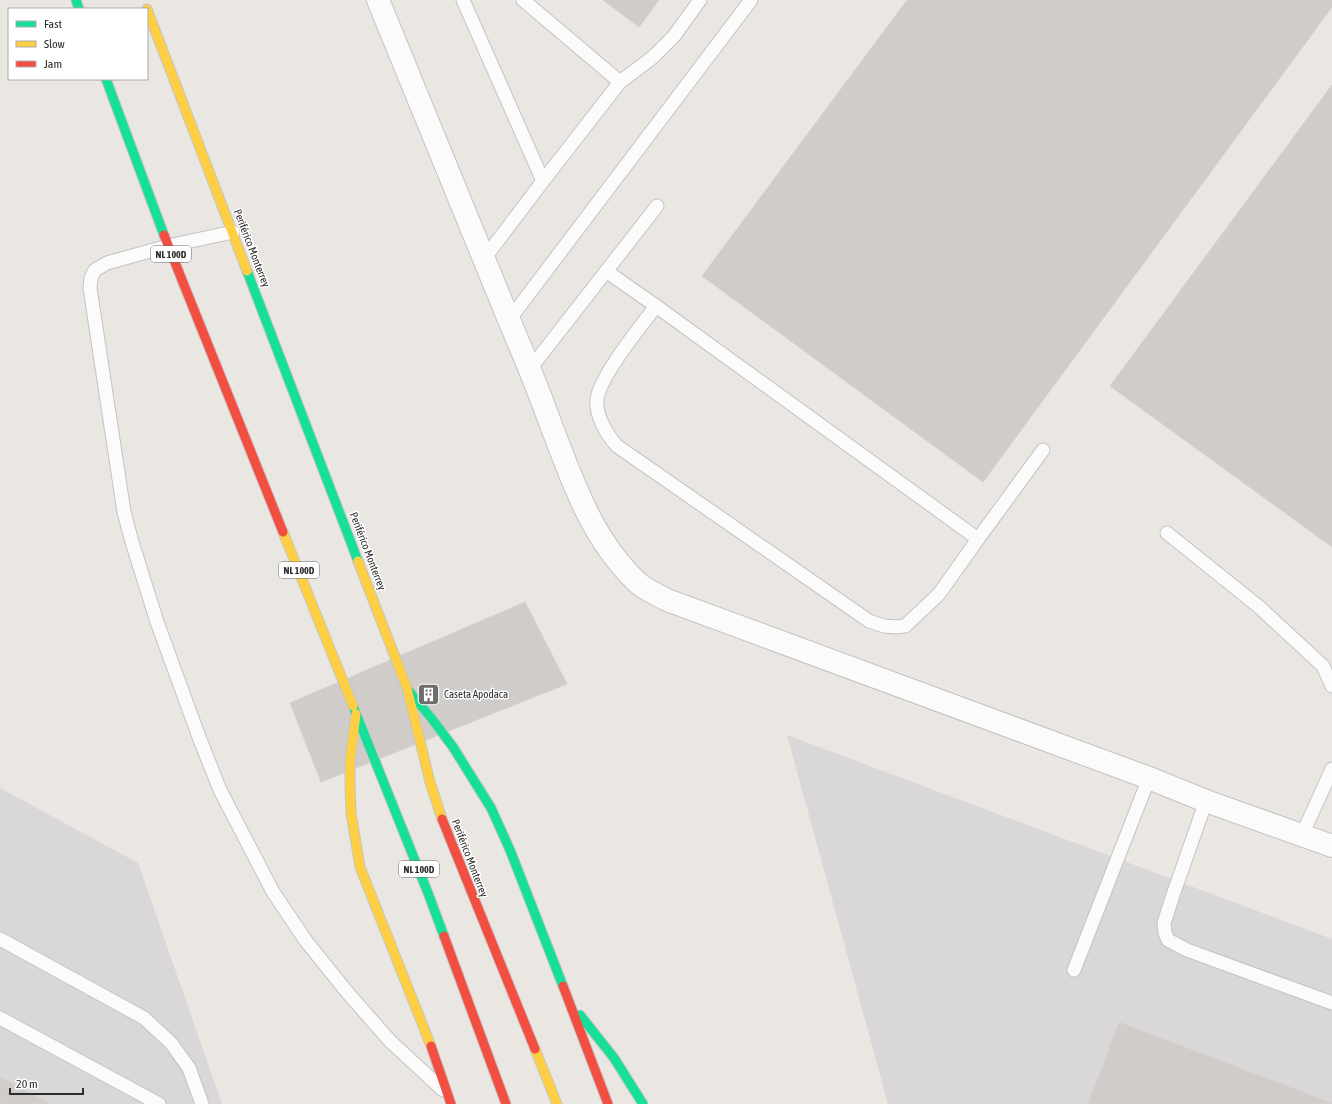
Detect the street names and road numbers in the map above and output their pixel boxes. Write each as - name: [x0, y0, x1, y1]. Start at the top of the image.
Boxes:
- street label: Periférico Monterrey: [232, 207, 273, 289]
- road number: NL 100D: [151, 246, 191, 262]
- street label: Periférico Monterrey: [348, 510, 389, 592]
- road number: NL 100D: [279, 562, 319, 578]
- street label: Periférico Monterrey: [450, 817, 491, 899]
- road number: NL 100D: [399, 861, 439, 877]

